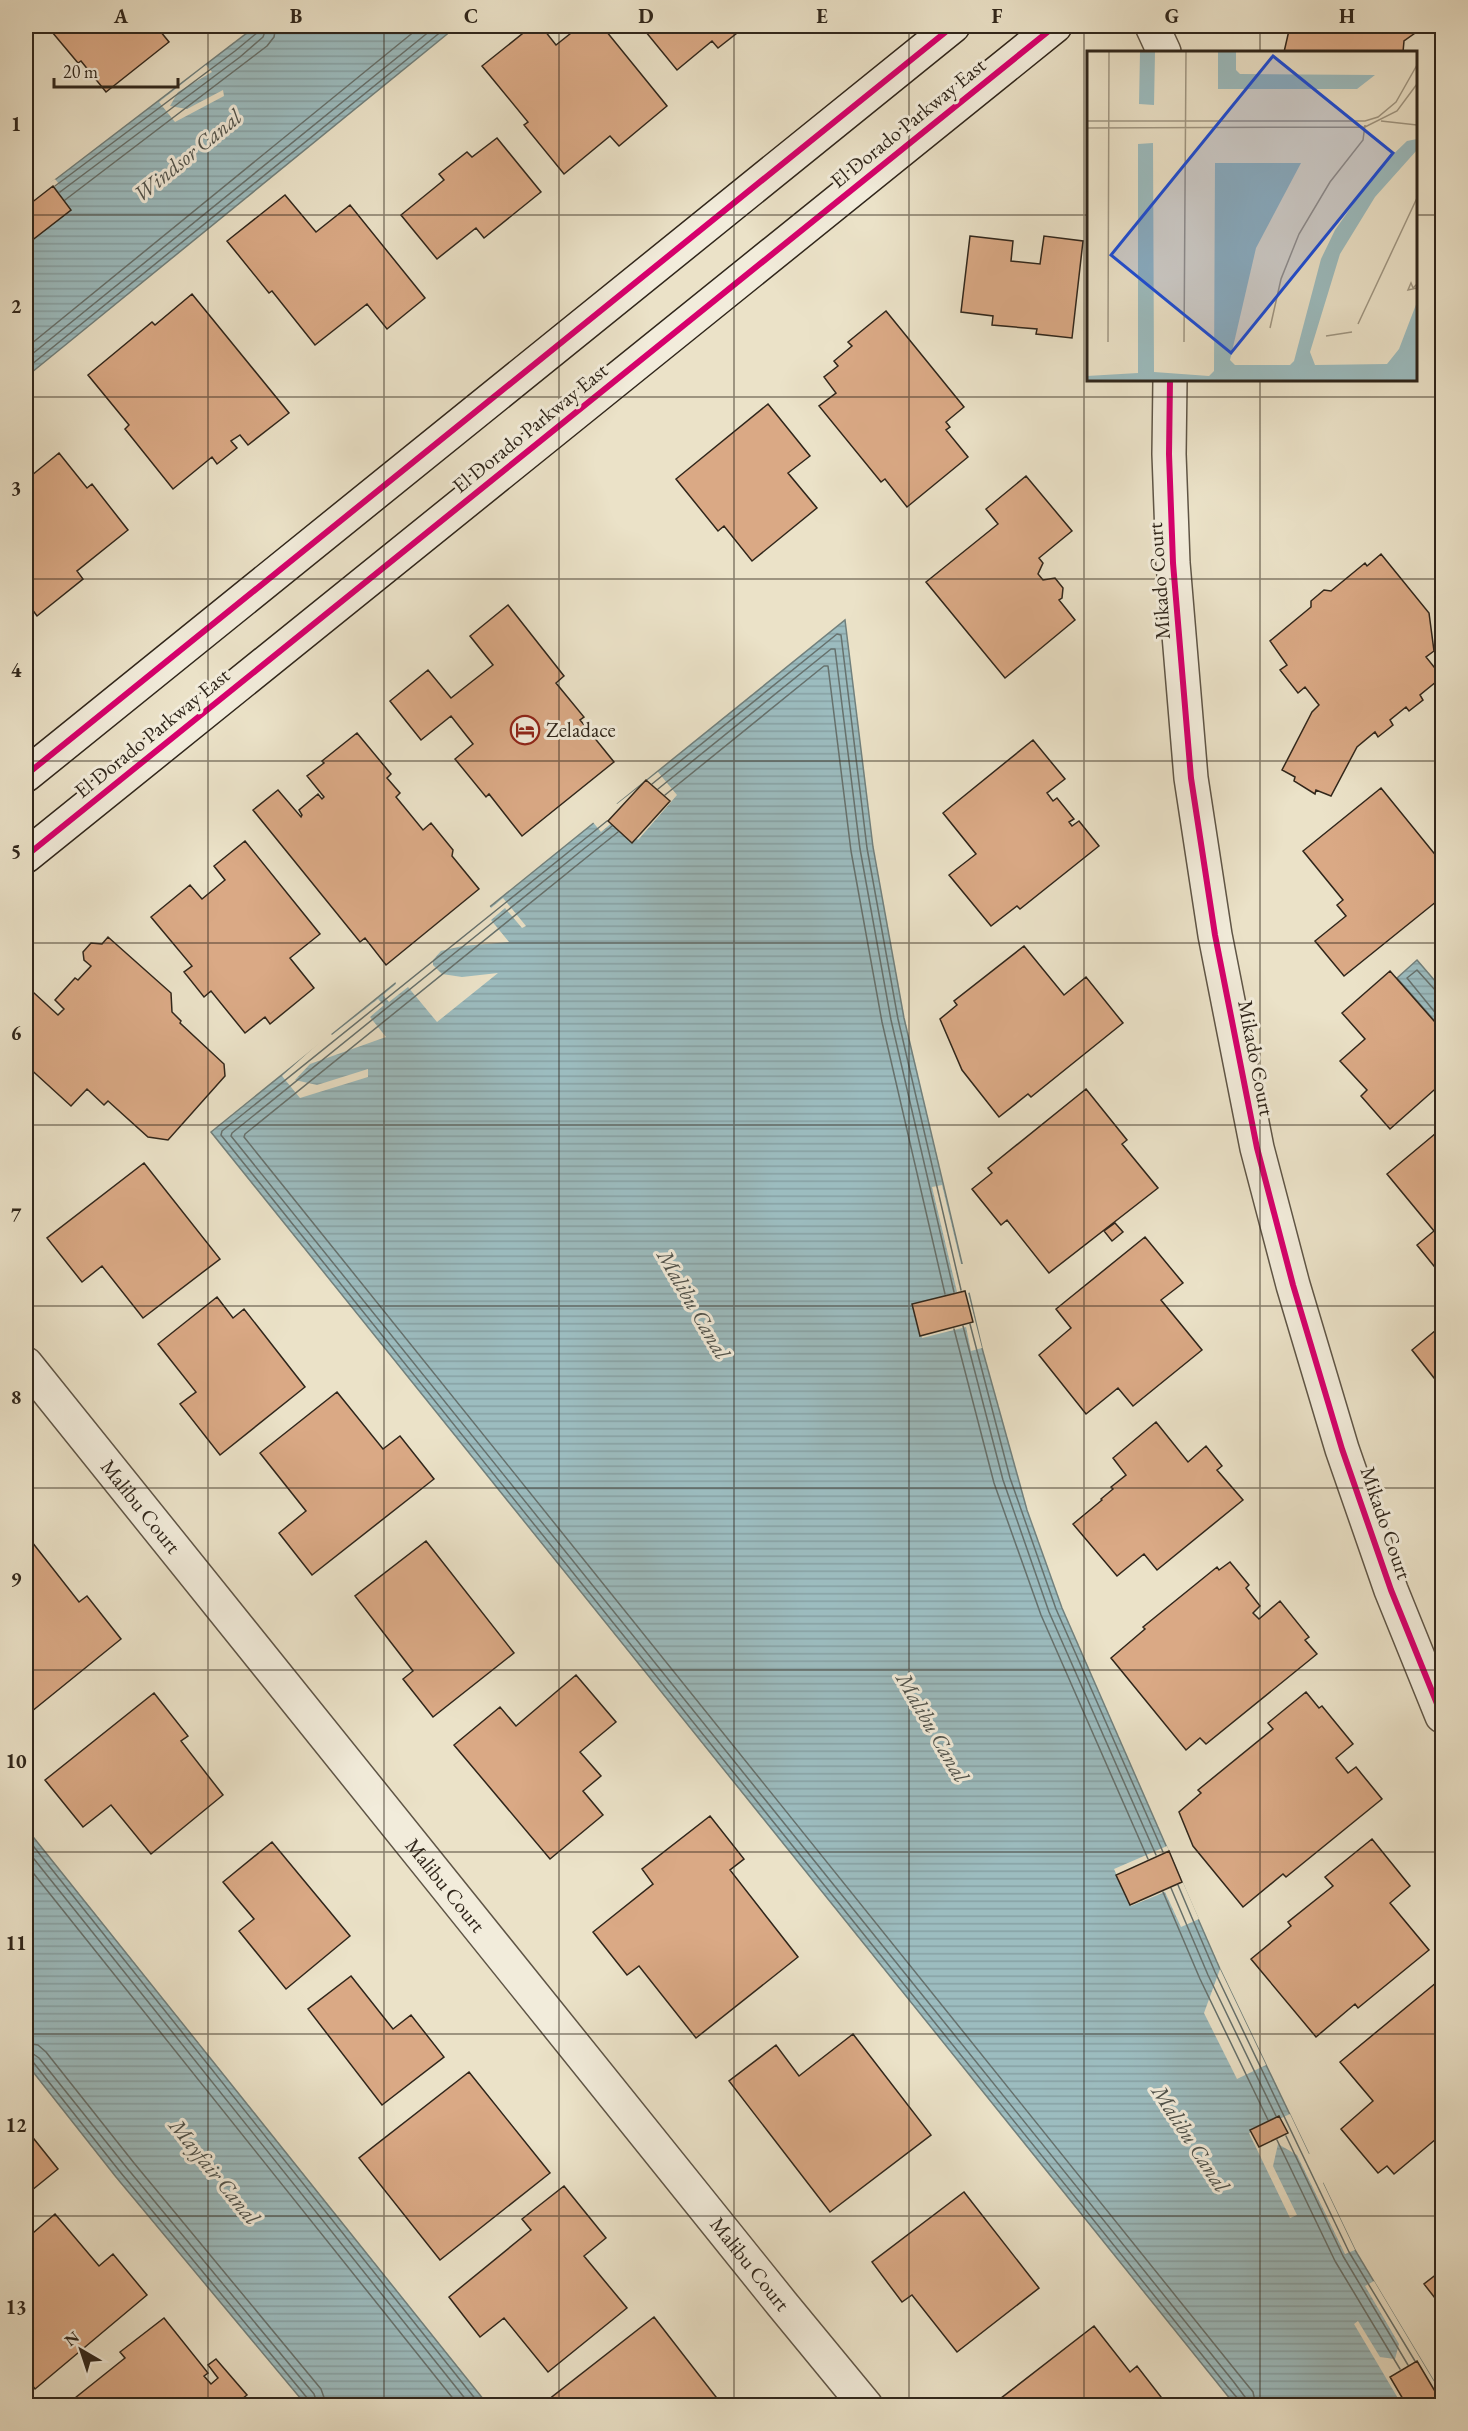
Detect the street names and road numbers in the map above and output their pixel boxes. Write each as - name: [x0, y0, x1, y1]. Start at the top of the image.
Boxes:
- street label: El Dorado Parkway East: [824, 51, 991, 194]
- street label: El Dorado Parkway East: [446, 356, 613, 499]
- street label: Mikado Court: [1141, 521, 1176, 641]
- street label: El Dorado Parkway East: [68, 661, 235, 804]
- street label: Mikado Court: [1232, 998, 1281, 1119]
- street label: Malibu Court: [95, 1454, 187, 1559]
- street label: Mikado Court: [1355, 1463, 1418, 1583]
- street label: Malibu Court: [400, 1832, 492, 1938]
- street label: Malibu Court: [704, 2211, 796, 2317]

